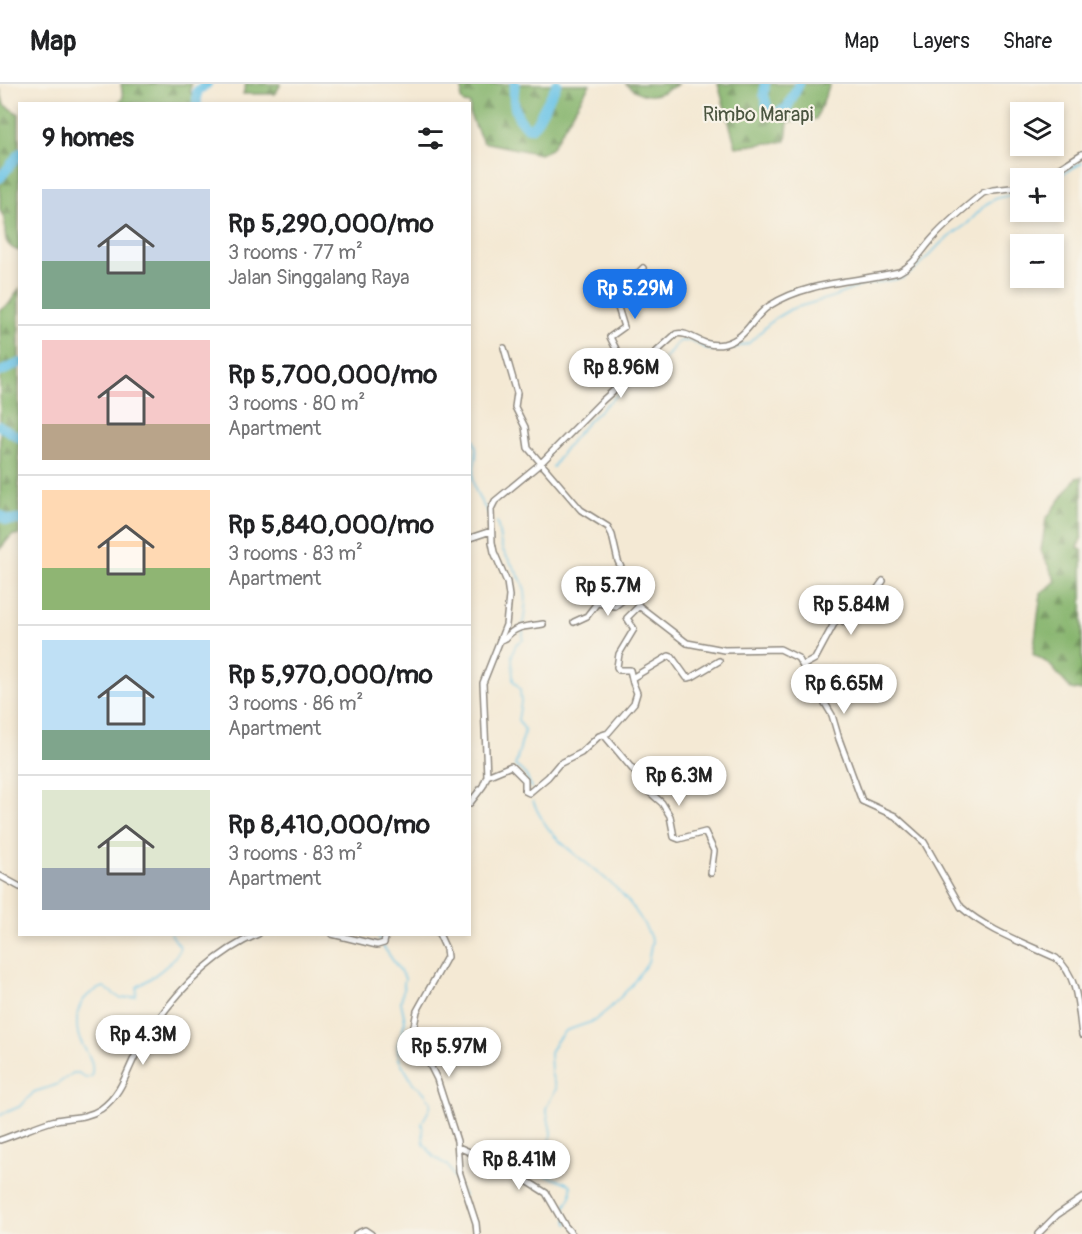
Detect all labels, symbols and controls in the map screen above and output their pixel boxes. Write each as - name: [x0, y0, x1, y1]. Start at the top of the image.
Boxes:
- text: Map: [30, 24, 76, 59]
- text: Map: [844, 28, 879, 55]
- text: Layers: [912, 28, 970, 55]
- text: Share: [1003, 28, 1052, 55]
- park label: Rimbo Marapi: [703, 102, 813, 127]
- map controls: [1010, 102, 1064, 288]
- button: layers: [1010, 102, 1064, 156]
- text: 9 homes: [42, 122, 134, 154]
- icon: filters: [414, 122, 447, 155]
- button: +: [1010, 168, 1064, 222]
- text: Rp 5,290,000/mo: [228, 208, 434, 240]
- icon: home: [90, 213, 162, 285]
- button: −: [1010, 234, 1064, 288]
- text: 3 rooms · 77 m²: [228, 240, 363, 265]
- text: Jalan Singgalang Raya: [228, 265, 410, 290]
- pin: Rp 5.29M: [573, 269, 697, 320]
- text: Rp 5.29M: [597, 276, 673, 301]
- pin: Rp 8.96M: [559, 348, 683, 399]
- text: Rp 8.96M: [583, 355, 659, 380]
- text: Rp 5,700,000/mo: [228, 359, 437, 391]
- icon: home: [90, 364, 162, 436]
- text: 3 rooms · 80 m²: [228, 391, 365, 416]
- text: Apartment: [228, 416, 321, 441]
- text: Rp 5,840,000/mo: [228, 509, 434, 541]
- icon: home: [90, 514, 162, 586]
- text: 3 rooms · 83 m²: [228, 541, 363, 566]
- text: Apartment: [228, 566, 321, 591]
- pin: Rp 5.7M: [553, 566, 663, 617]
- text: Rp 5.7M: [575, 573, 641, 598]
- pin: Rp 5.84M: [789, 585, 913, 636]
- text: Rp 5.84M: [813, 592, 889, 617]
- text: Rp 5,970,000/mo: [228, 659, 433, 691]
- icon: home: [90, 664, 162, 736]
- pin: Rp 6.65M: [782, 664, 906, 715]
- text: Rp 6.65M: [805, 671, 883, 696]
- text: 3 rooms · 86 m²: [228, 691, 363, 716]
- text: Apartment: [228, 716, 321, 741]
- pin: Rp 6.3M: [624, 756, 734, 807]
- text: Rp 6.3M: [646, 763, 712, 788]
- text: Rp 8,410,000/mo: [228, 809, 430, 841]
- icon: home: [90, 814, 162, 886]
- text: 3 rooms · 83 m²: [228, 841, 363, 866]
- text: Apartment: [228, 866, 321, 891]
- pin: Rp 4.3M: [88, 1015, 198, 1066]
- text: Rp 4.3M: [110, 1022, 176, 1047]
- pin: Rp 5.97M: [387, 1027, 511, 1078]
- text: Rp 5.97M: [411, 1034, 487, 1059]
- pin: Rp 8.41M: [457, 1140, 581, 1191]
- text: Rp 8.41M: [482, 1147, 556, 1172]

